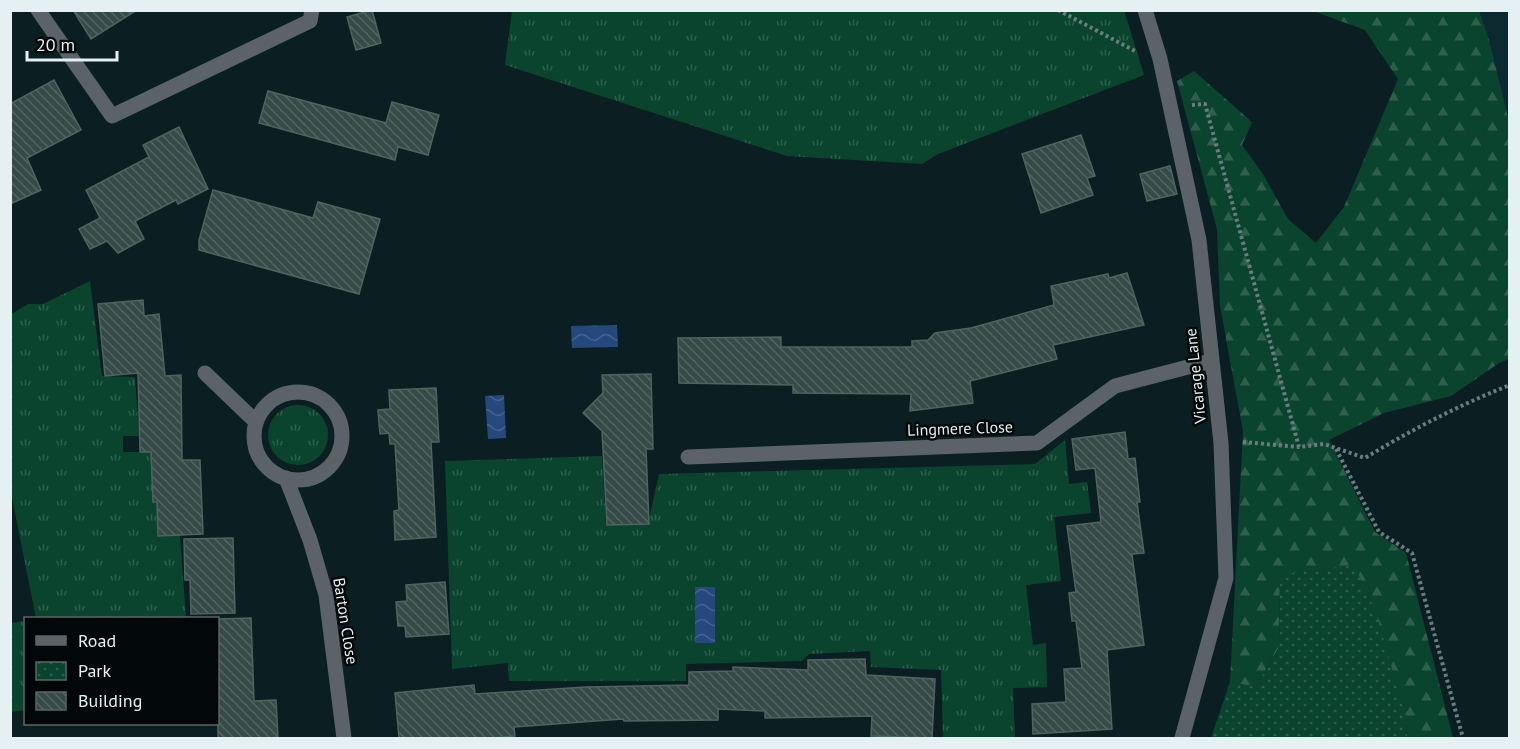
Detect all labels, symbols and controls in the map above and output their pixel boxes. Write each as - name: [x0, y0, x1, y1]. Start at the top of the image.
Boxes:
- scale bar: [27, 24, 117, 62]
- text: 20 m: [36, 33, 75, 56]
- street label: Vicarage Lane: [1180, 327, 1210, 426]
- street label: Lingmere Close: [907, 416, 1013, 440]
- street label: Barton Close: [329, 576, 363, 666]
- legend: [24, 617, 219, 725]
- text: Road: [78, 629, 116, 652]
- text: Park: [78, 659, 111, 682]
- text: Building: [78, 689, 142, 712]

